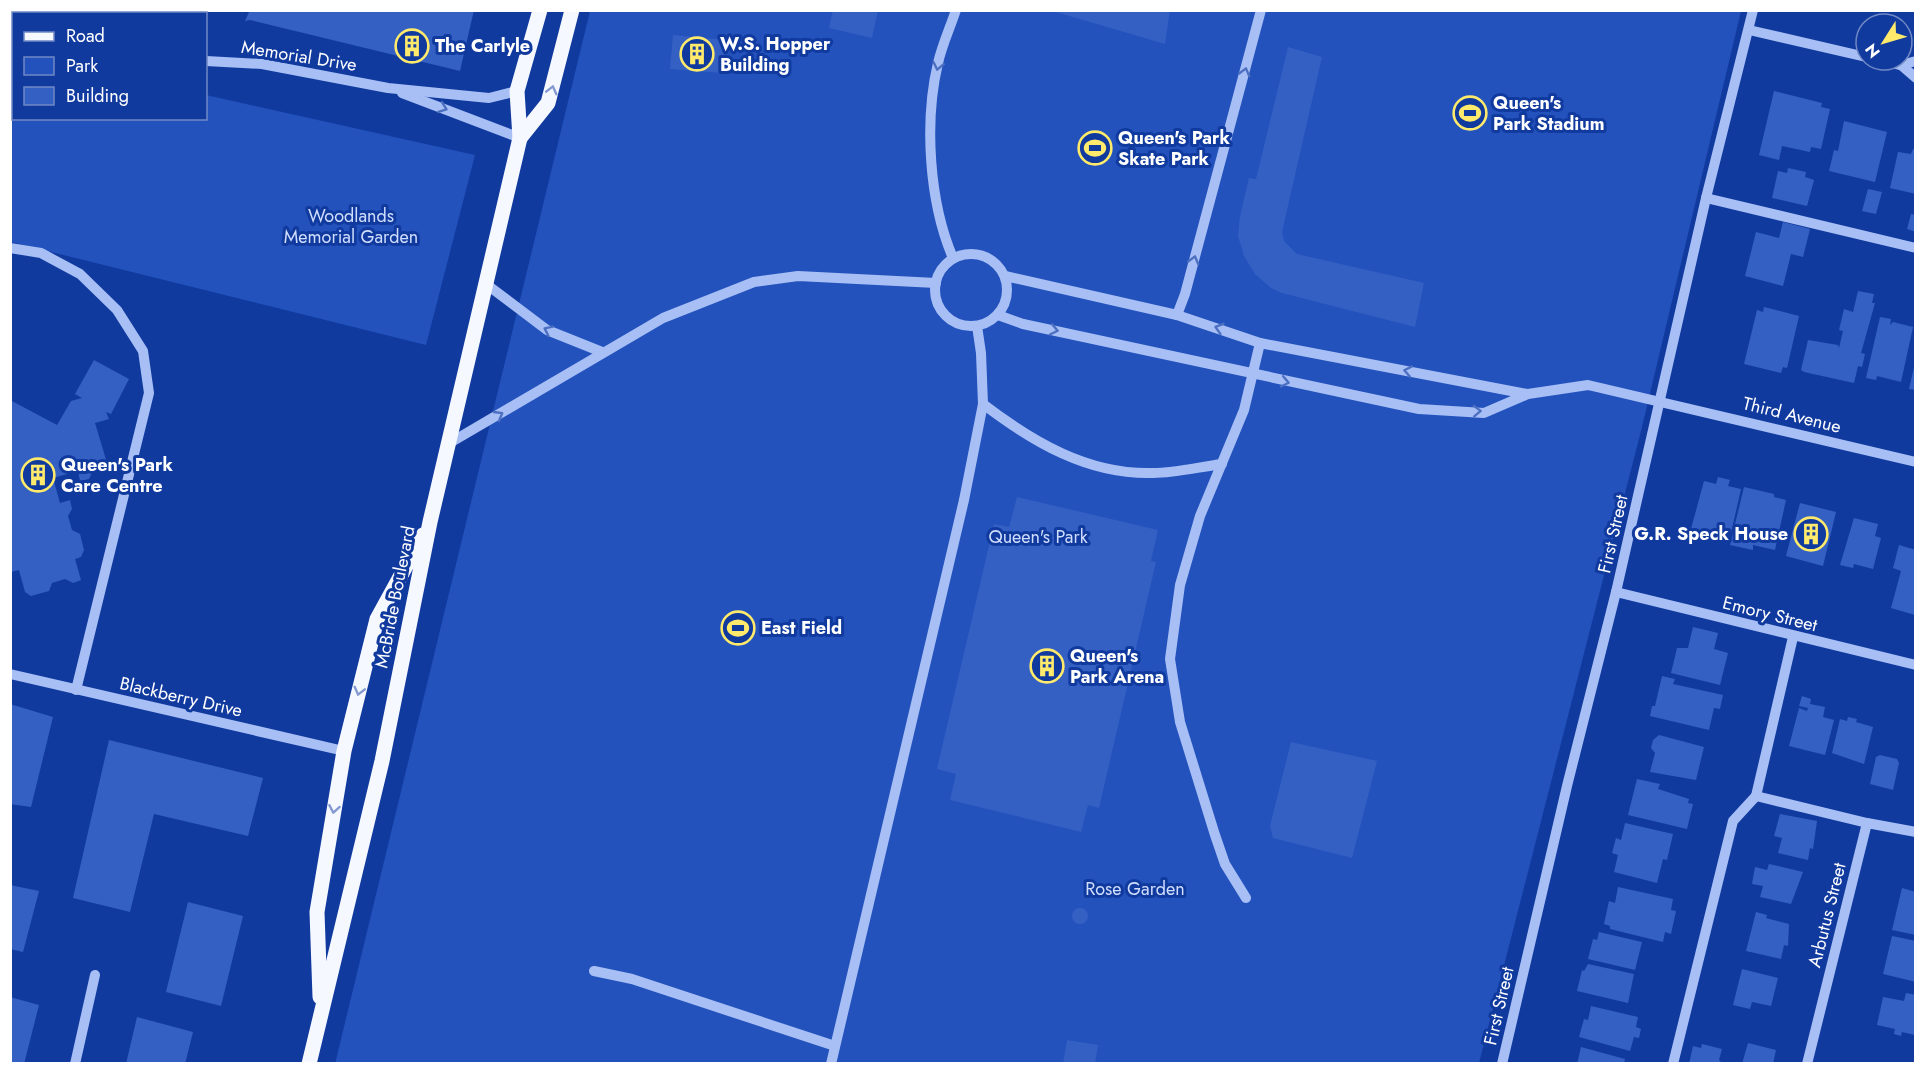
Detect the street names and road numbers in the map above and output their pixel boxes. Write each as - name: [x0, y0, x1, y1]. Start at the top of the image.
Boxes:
- street label: Memorial Drive: [239, 34, 359, 78]
- street label: Third Avenue: [1740, 390, 1844, 440]
- street label: First Street: [1591, 492, 1635, 576]
- street label: McBride Boulevard: [368, 524, 422, 670]
- street label: Emory Street: [1720, 590, 1821, 638]
- street label: Blackberry Drive: [117, 670, 245, 724]
- street label: Arbutus Street: [1801, 859, 1853, 970]
- street label: First Street: [1477, 964, 1521, 1048]

